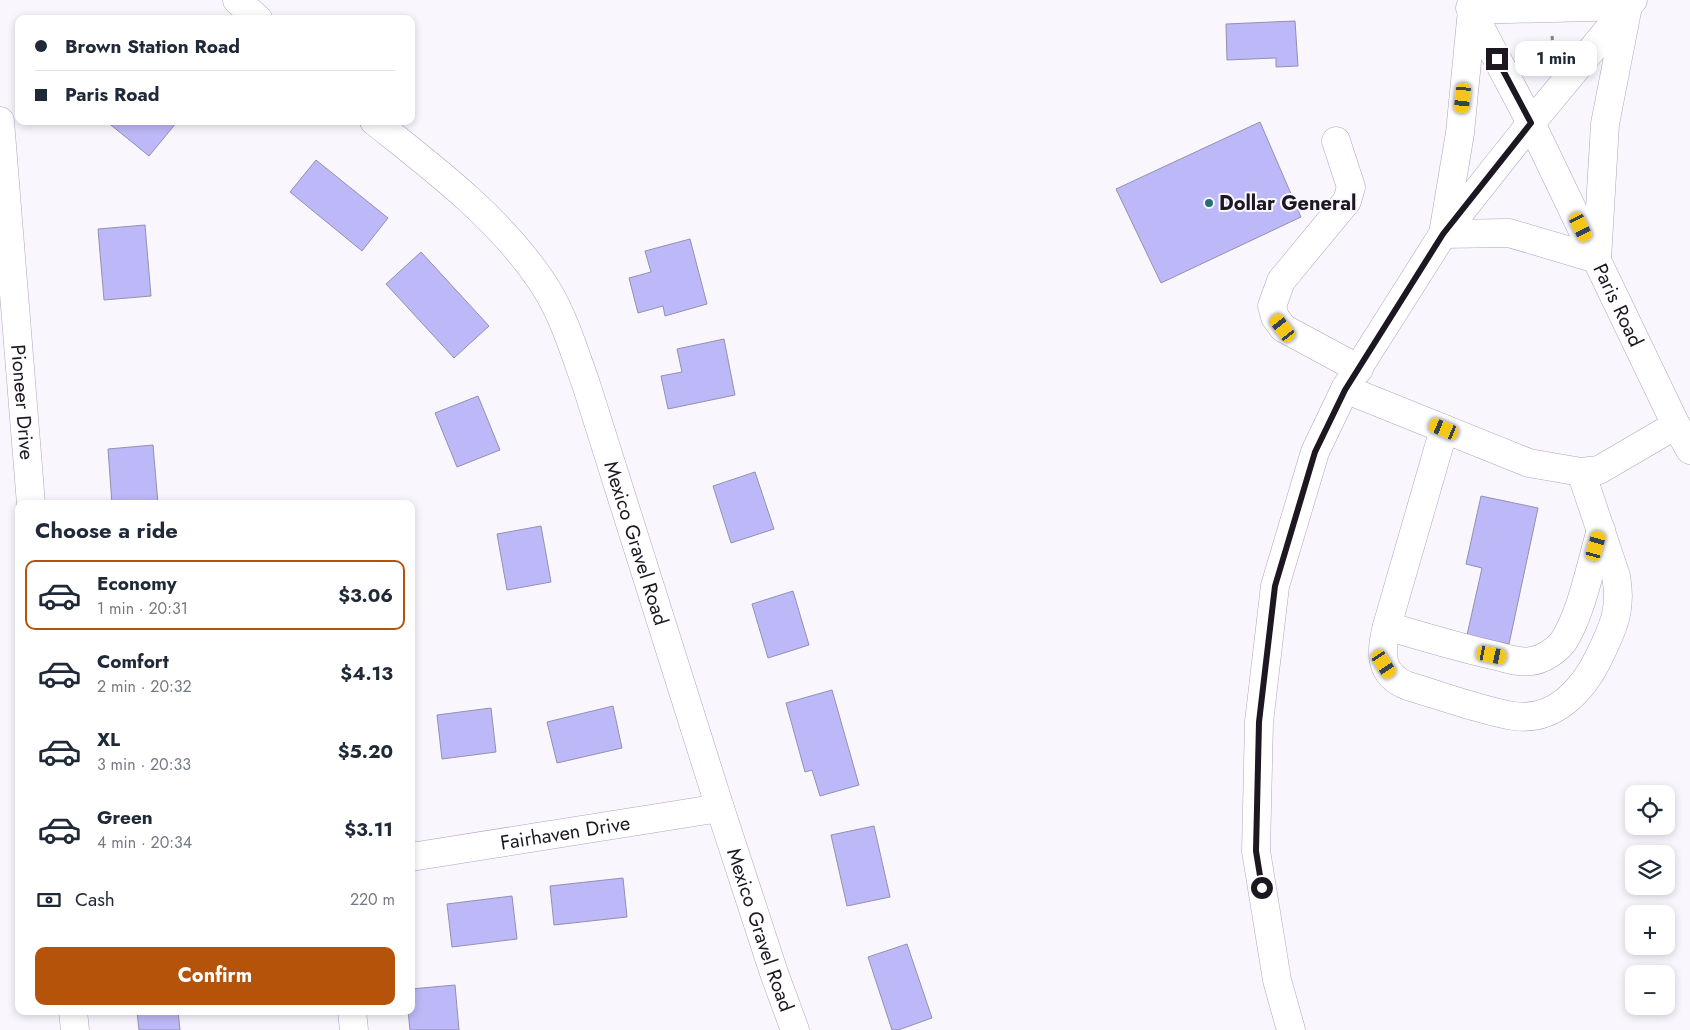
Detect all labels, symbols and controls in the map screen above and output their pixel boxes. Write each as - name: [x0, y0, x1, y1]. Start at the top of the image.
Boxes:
- text: Brown Station Road: [65, 33, 240, 60]
- callout: 1 min: [1514, 42, 1597, 76]
- text: 1 min: [1536, 47, 1576, 70]
- route end: [1486, 48, 1508, 70]
- text: Paris Road: [65, 81, 159, 108]
- car: [1453, 82, 1472, 114]
- place label: Dollar General: [1219, 189, 1356, 218]
- marker: Dollar General: [1203, 197, 1215, 209]
- car: [1567, 210, 1594, 244]
- street label: Paris Road: [1586, 258, 1651, 351]
- car: [1267, 312, 1298, 344]
- street label: Pioneer Drive: [4, 343, 42, 461]
- car: [1427, 416, 1460, 442]
- street label: Mexico Gravel Road: [597, 457, 676, 629]
- text: Choose a ride: [35, 514, 178, 546]
- car: [1584, 530, 1607, 562]
- text: Economy: [97, 570, 177, 597]
- icon: car: [37, 573, 82, 618]
- text: $3.06: [338, 582, 393, 609]
- text: 1 min · 20:31: [97, 597, 188, 620]
- car: [1475, 645, 1508, 665]
- car: [1369, 647, 1398, 681]
- text: Comfort: [97, 648, 169, 675]
- icon: car: [37, 651, 82, 696]
- text: $4.13: [340, 660, 393, 687]
- text: 2 min · 20:32: [97, 675, 192, 698]
- text: XL: [97, 726, 120, 753]
- icon: car: [37, 729, 82, 774]
- text: $5.20: [338, 738, 393, 765]
- text: 3 min · 20:33: [97, 753, 191, 776]
- map controls: [1625, 785, 1675, 1015]
- button: locate: [1625, 785, 1675, 835]
- text: Green: [97, 804, 153, 831]
- icon: car: [37, 807, 82, 852]
- street label: Fairhaven Drive: [498, 808, 632, 857]
- text: $3.11: [344, 816, 393, 843]
- text: 4 min · 20:34: [97, 831, 192, 854]
- street label: Mexico Gravel Road: [720, 844, 801, 1016]
- button: layers: [1625, 845, 1675, 895]
- route start: [1251, 877, 1273, 899]
- icon: cash: [35, 886, 63, 914]
- text: Cash: [75, 886, 115, 913]
- text: 220 m: [350, 888, 395, 911]
- button: +: [1625, 905, 1675, 955]
- button: Confirm: [35, 947, 395, 1005]
- button: −: [1625, 965, 1675, 1015]

